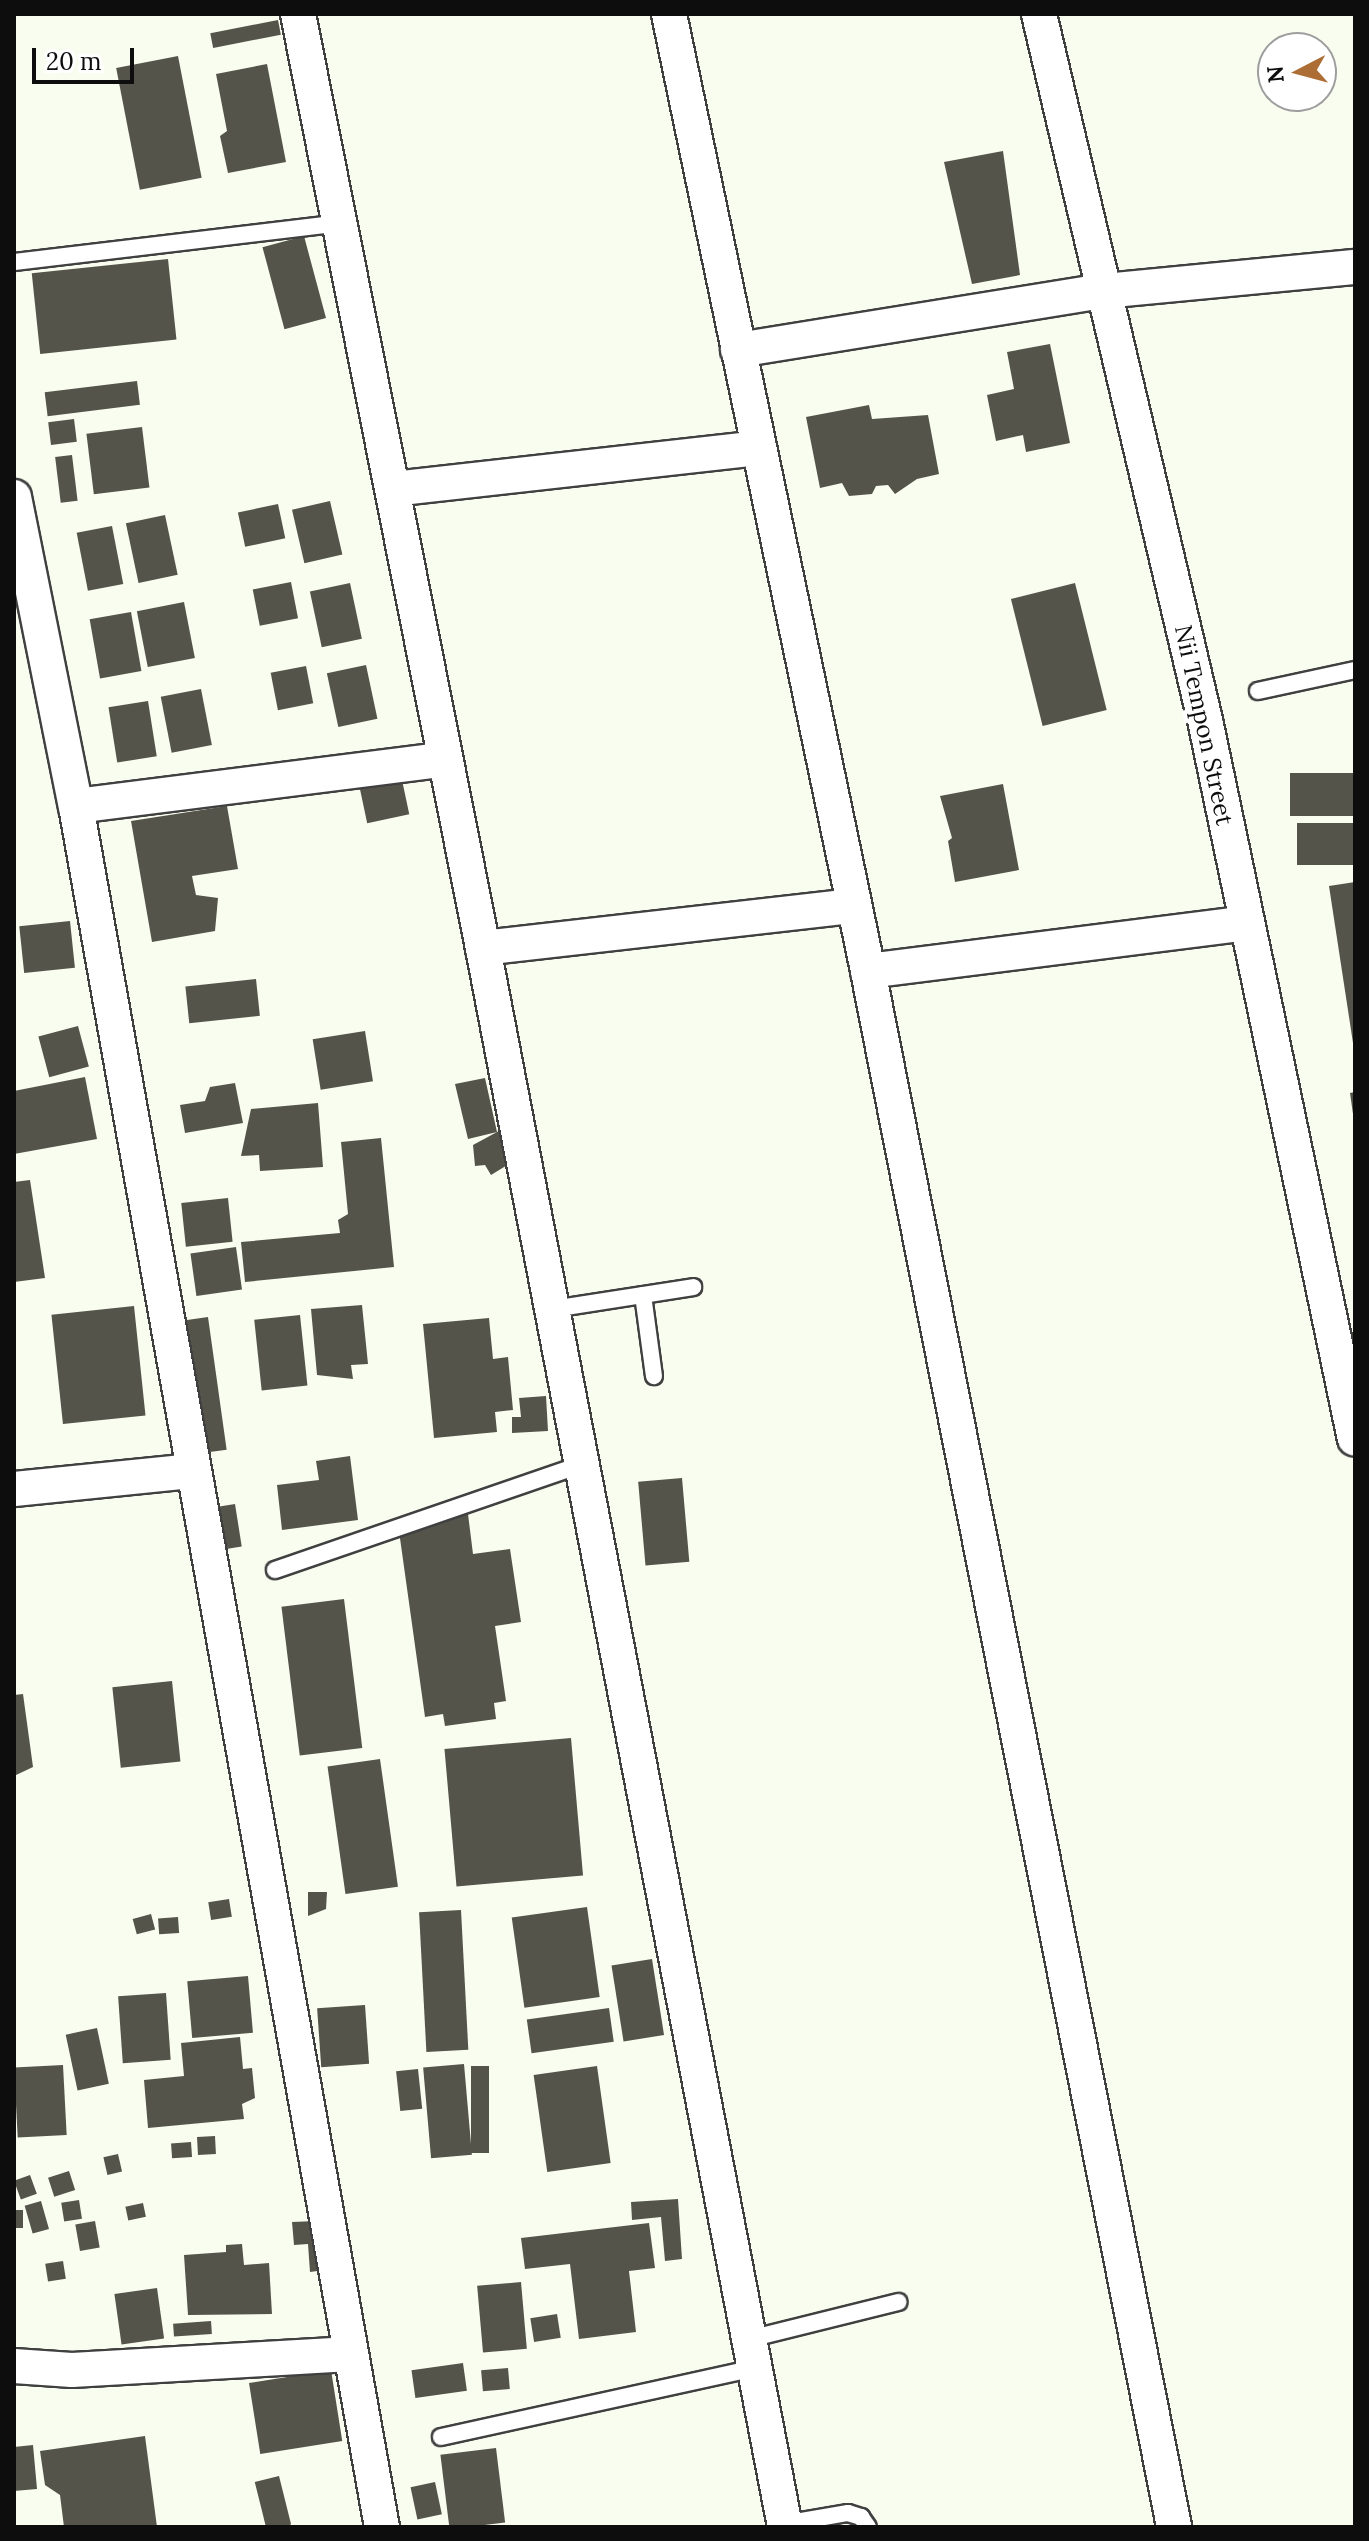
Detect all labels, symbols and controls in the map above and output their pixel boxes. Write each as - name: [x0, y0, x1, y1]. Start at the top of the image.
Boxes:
- scale bar: [36, 32, 138, 82]
- north arrow: [1257, 32, 1337, 112]
- text: 20 m: [46, 46, 102, 77]
- text: N: [1260, 64, 1290, 84]
- street label: Nii Tempon Street: [1169, 622, 1239, 828]

